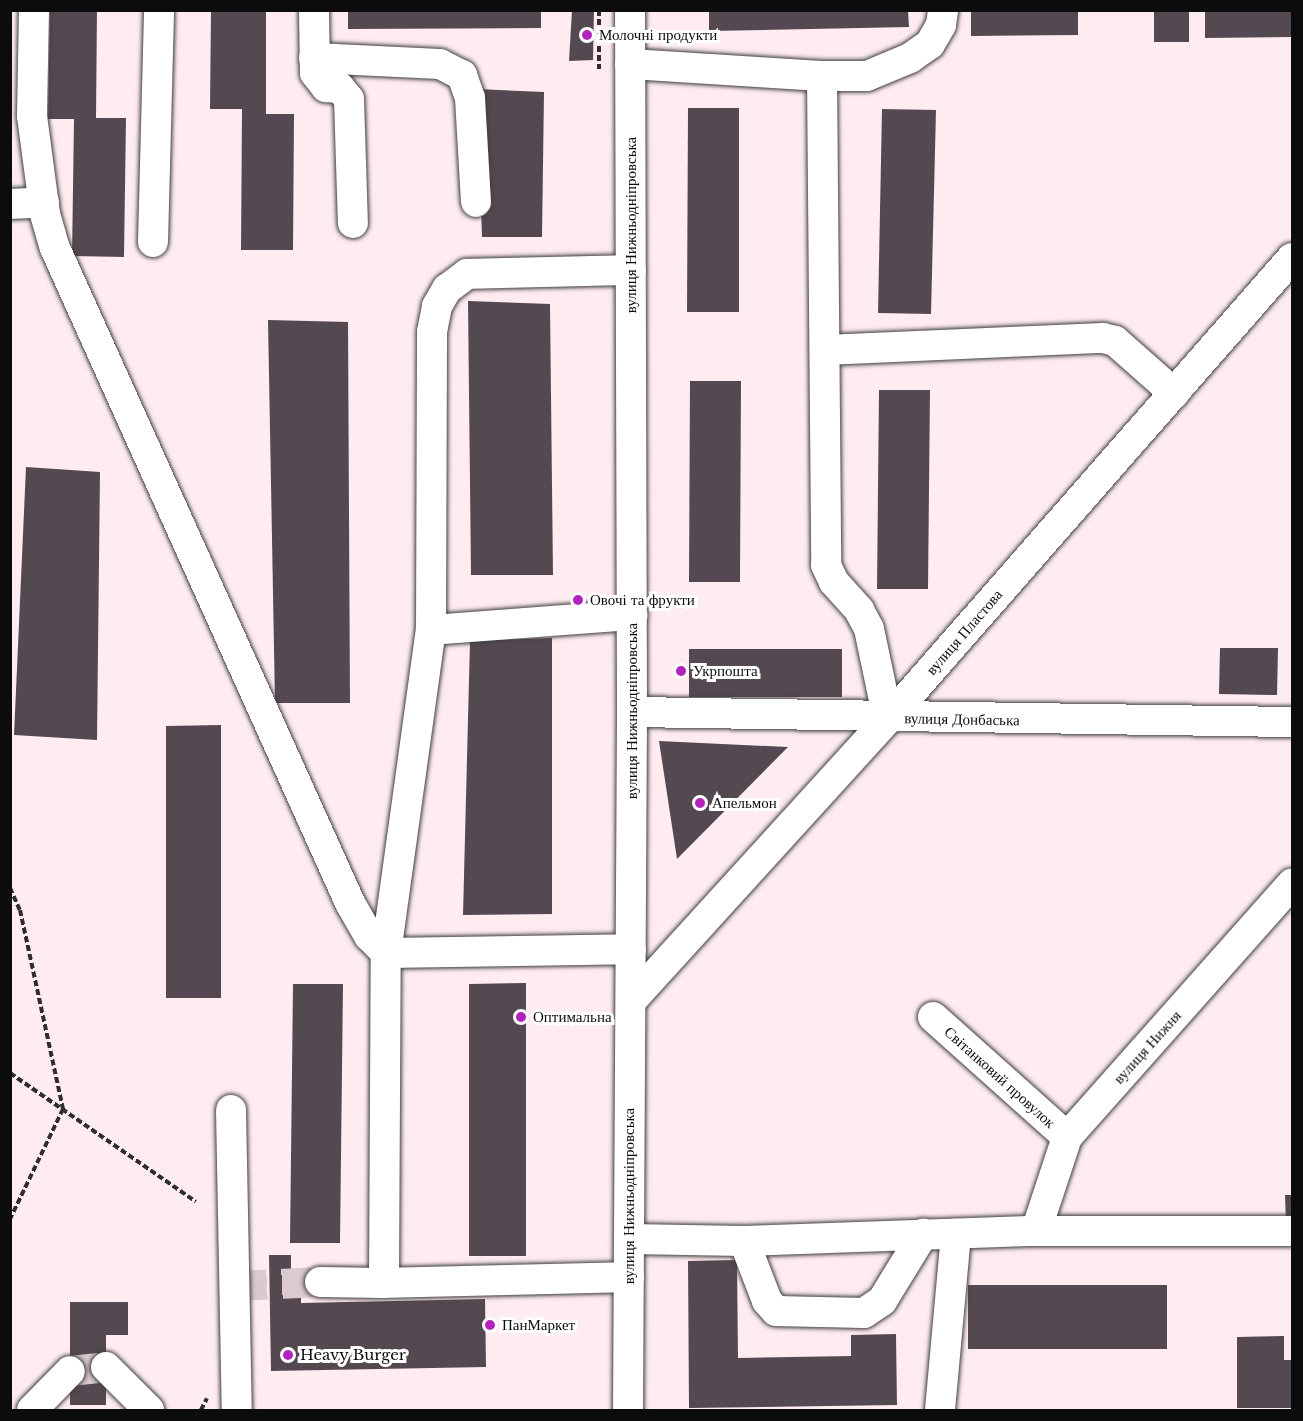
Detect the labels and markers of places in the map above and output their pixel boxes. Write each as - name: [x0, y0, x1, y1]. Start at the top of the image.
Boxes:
- place label: Молочні продукти: [599, 26, 717, 44]
- marker: Молочні продукти: [580, 28, 594, 42]
- place label: Овочі та фрукти: [590, 591, 695, 609]
- marker: Овочі та фрукти: [571, 593, 585, 607]
- place label: Укрпошта: [693, 662, 758, 680]
- marker: Укрпошта: [674, 664, 688, 678]
- place label: Апельмон: [712, 794, 777, 812]
- marker: Апельмон: [693, 796, 707, 810]
- place label: Оптимальна: [533, 1008, 612, 1026]
- marker: Оптимальна: [514, 1010, 528, 1024]
- place label: ПанМаркет: [502, 1316, 575, 1334]
- marker: ПанМаркет: [483, 1318, 497, 1332]
- place label: Heavy Burger: [300, 1346, 406, 1364]
- marker: Heavy Burger: [281, 1348, 295, 1362]

